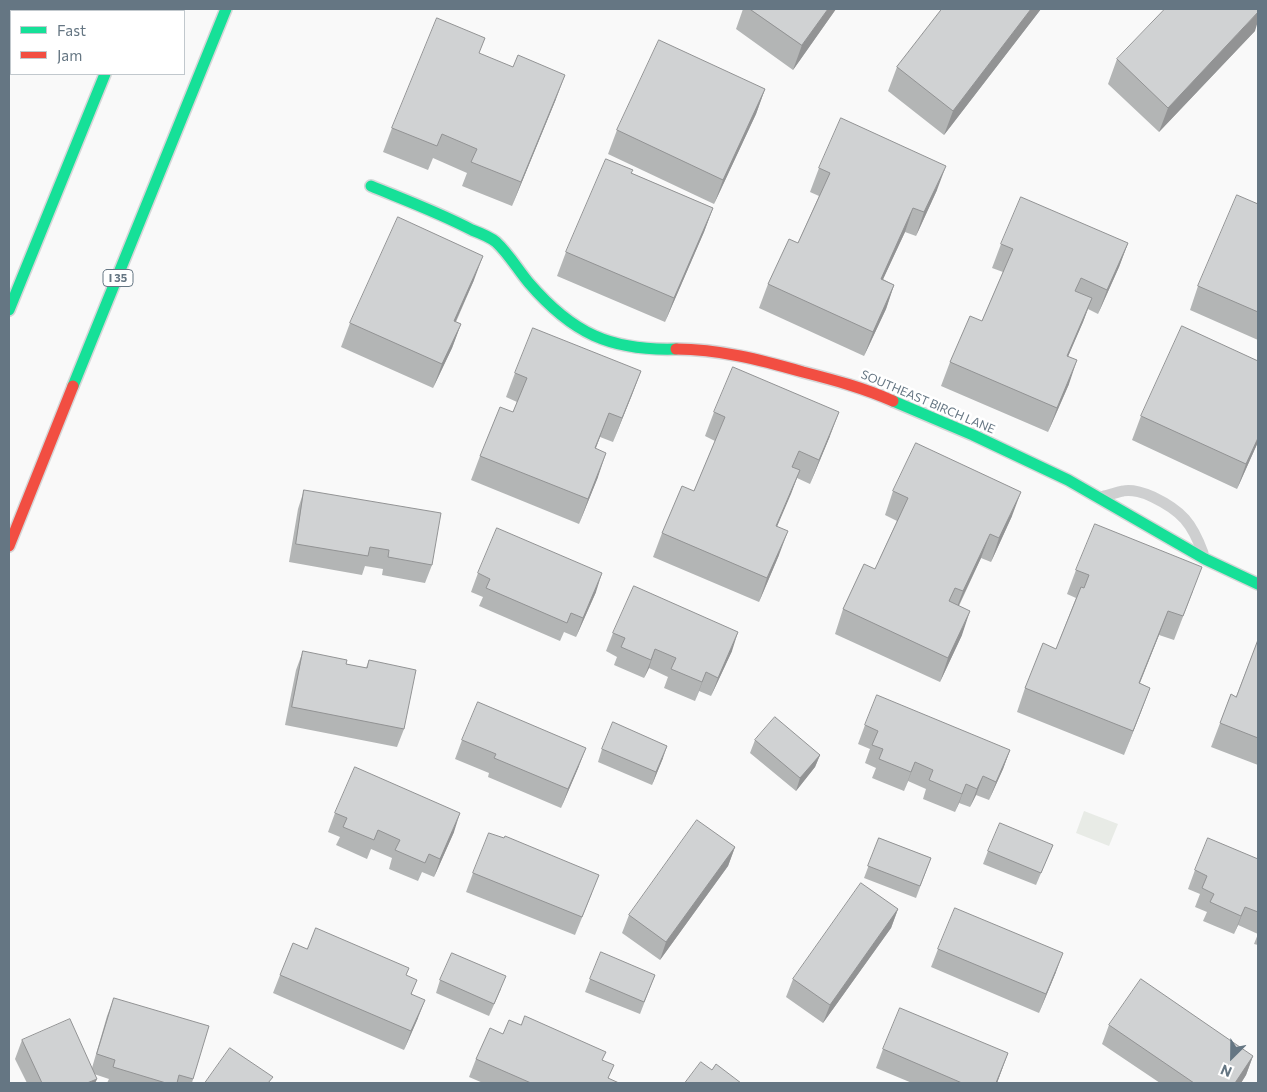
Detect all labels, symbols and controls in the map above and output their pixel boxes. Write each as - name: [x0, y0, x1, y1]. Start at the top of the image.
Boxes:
- legend: [10, 10, 185, 75]
- text: Fast: [57, 21, 86, 39]
- text: Jam: [57, 46, 82, 64]
- road number: I 35: [103, 270, 133, 286]
- street label: SOUTHEAST BIRCH LANE: [859, 367, 997, 437]
- north arrow: [1207, 1032, 1257, 1082]
- text: N: [1218, 1061, 1234, 1081]

